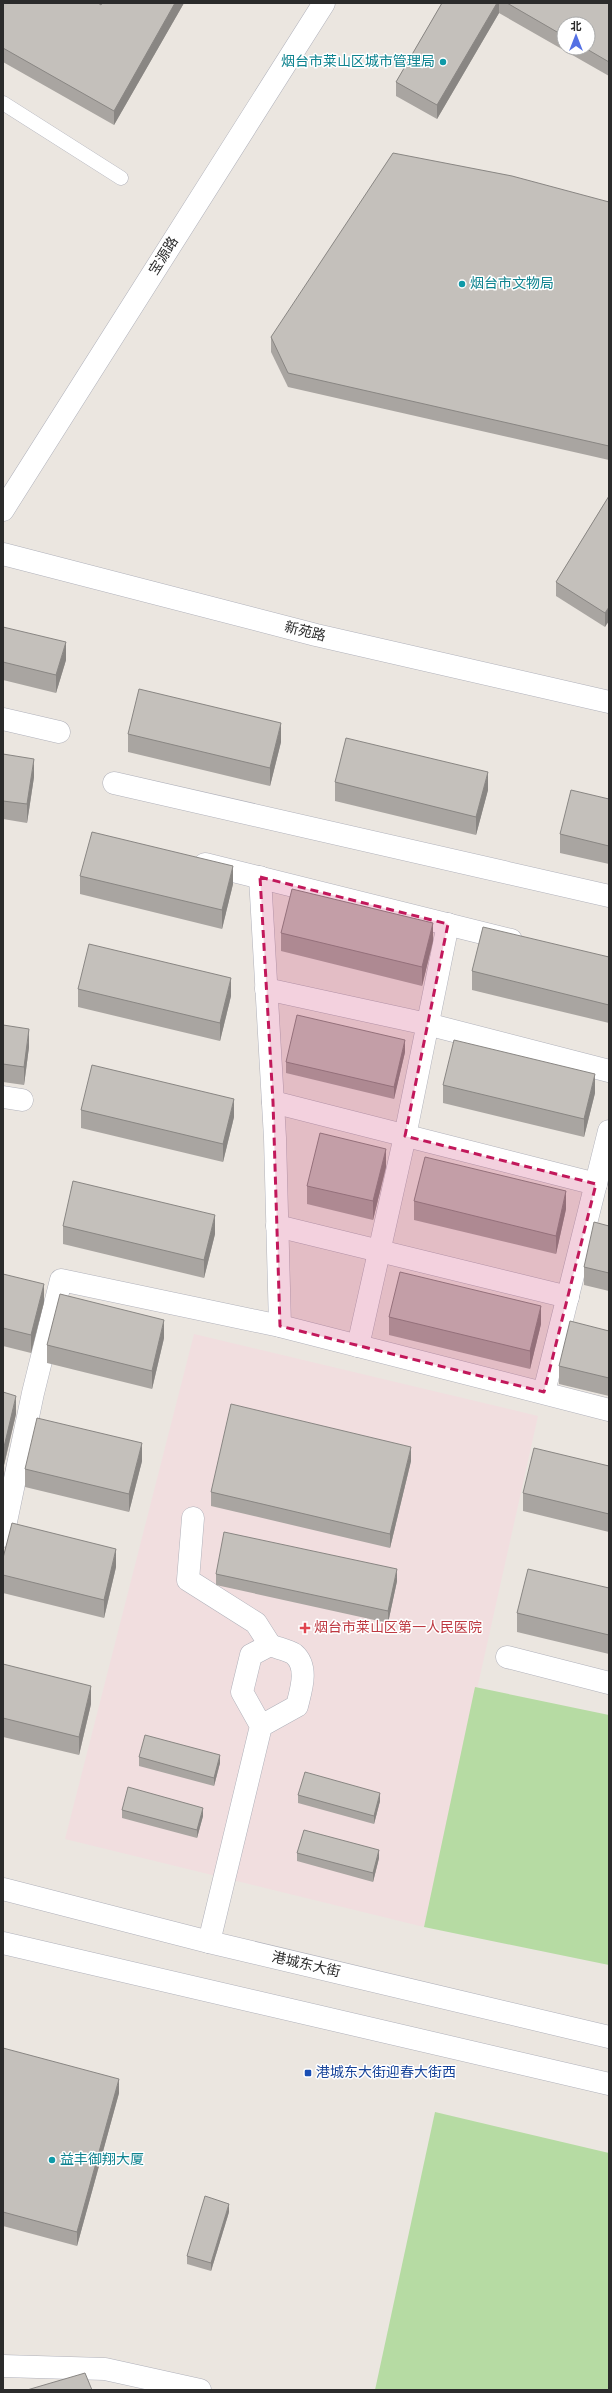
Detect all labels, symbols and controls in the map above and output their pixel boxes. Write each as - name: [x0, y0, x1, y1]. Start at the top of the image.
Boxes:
- north arrow: [556, 16, 596, 56]
- text: 北: [571, 19, 582, 34]
- place label: 烟台市莱山区城市管理局: [281, 52, 435, 72]
- marker: 烟台市莱山区城市管理局: [438, 57, 448, 67]
- street label: 宝源路: [144, 233, 184, 279]
- place label: 烟台市文物局: [470, 274, 554, 294]
- marker: 烟台市文物局: [457, 279, 467, 289]
- street label: 新苑路: [282, 617, 328, 647]
- place label: 烟台市莱山区第一人民医院: [314, 1618, 482, 1638]
- marker: 烟台市莱山区第一人民医院: [299, 1622, 311, 1634]
- street label: 港城东大街: [270, 1947, 342, 1983]
- place label: 港城东大街迎春大街西: [316, 2063, 456, 2083]
- marker: 港城东大街迎春大街西: [303, 2068, 313, 2078]
- place label: 益丰御翔大厦: [60, 2150, 144, 2170]
- marker: 益丰御翔大厦: [47, 2155, 57, 2165]

